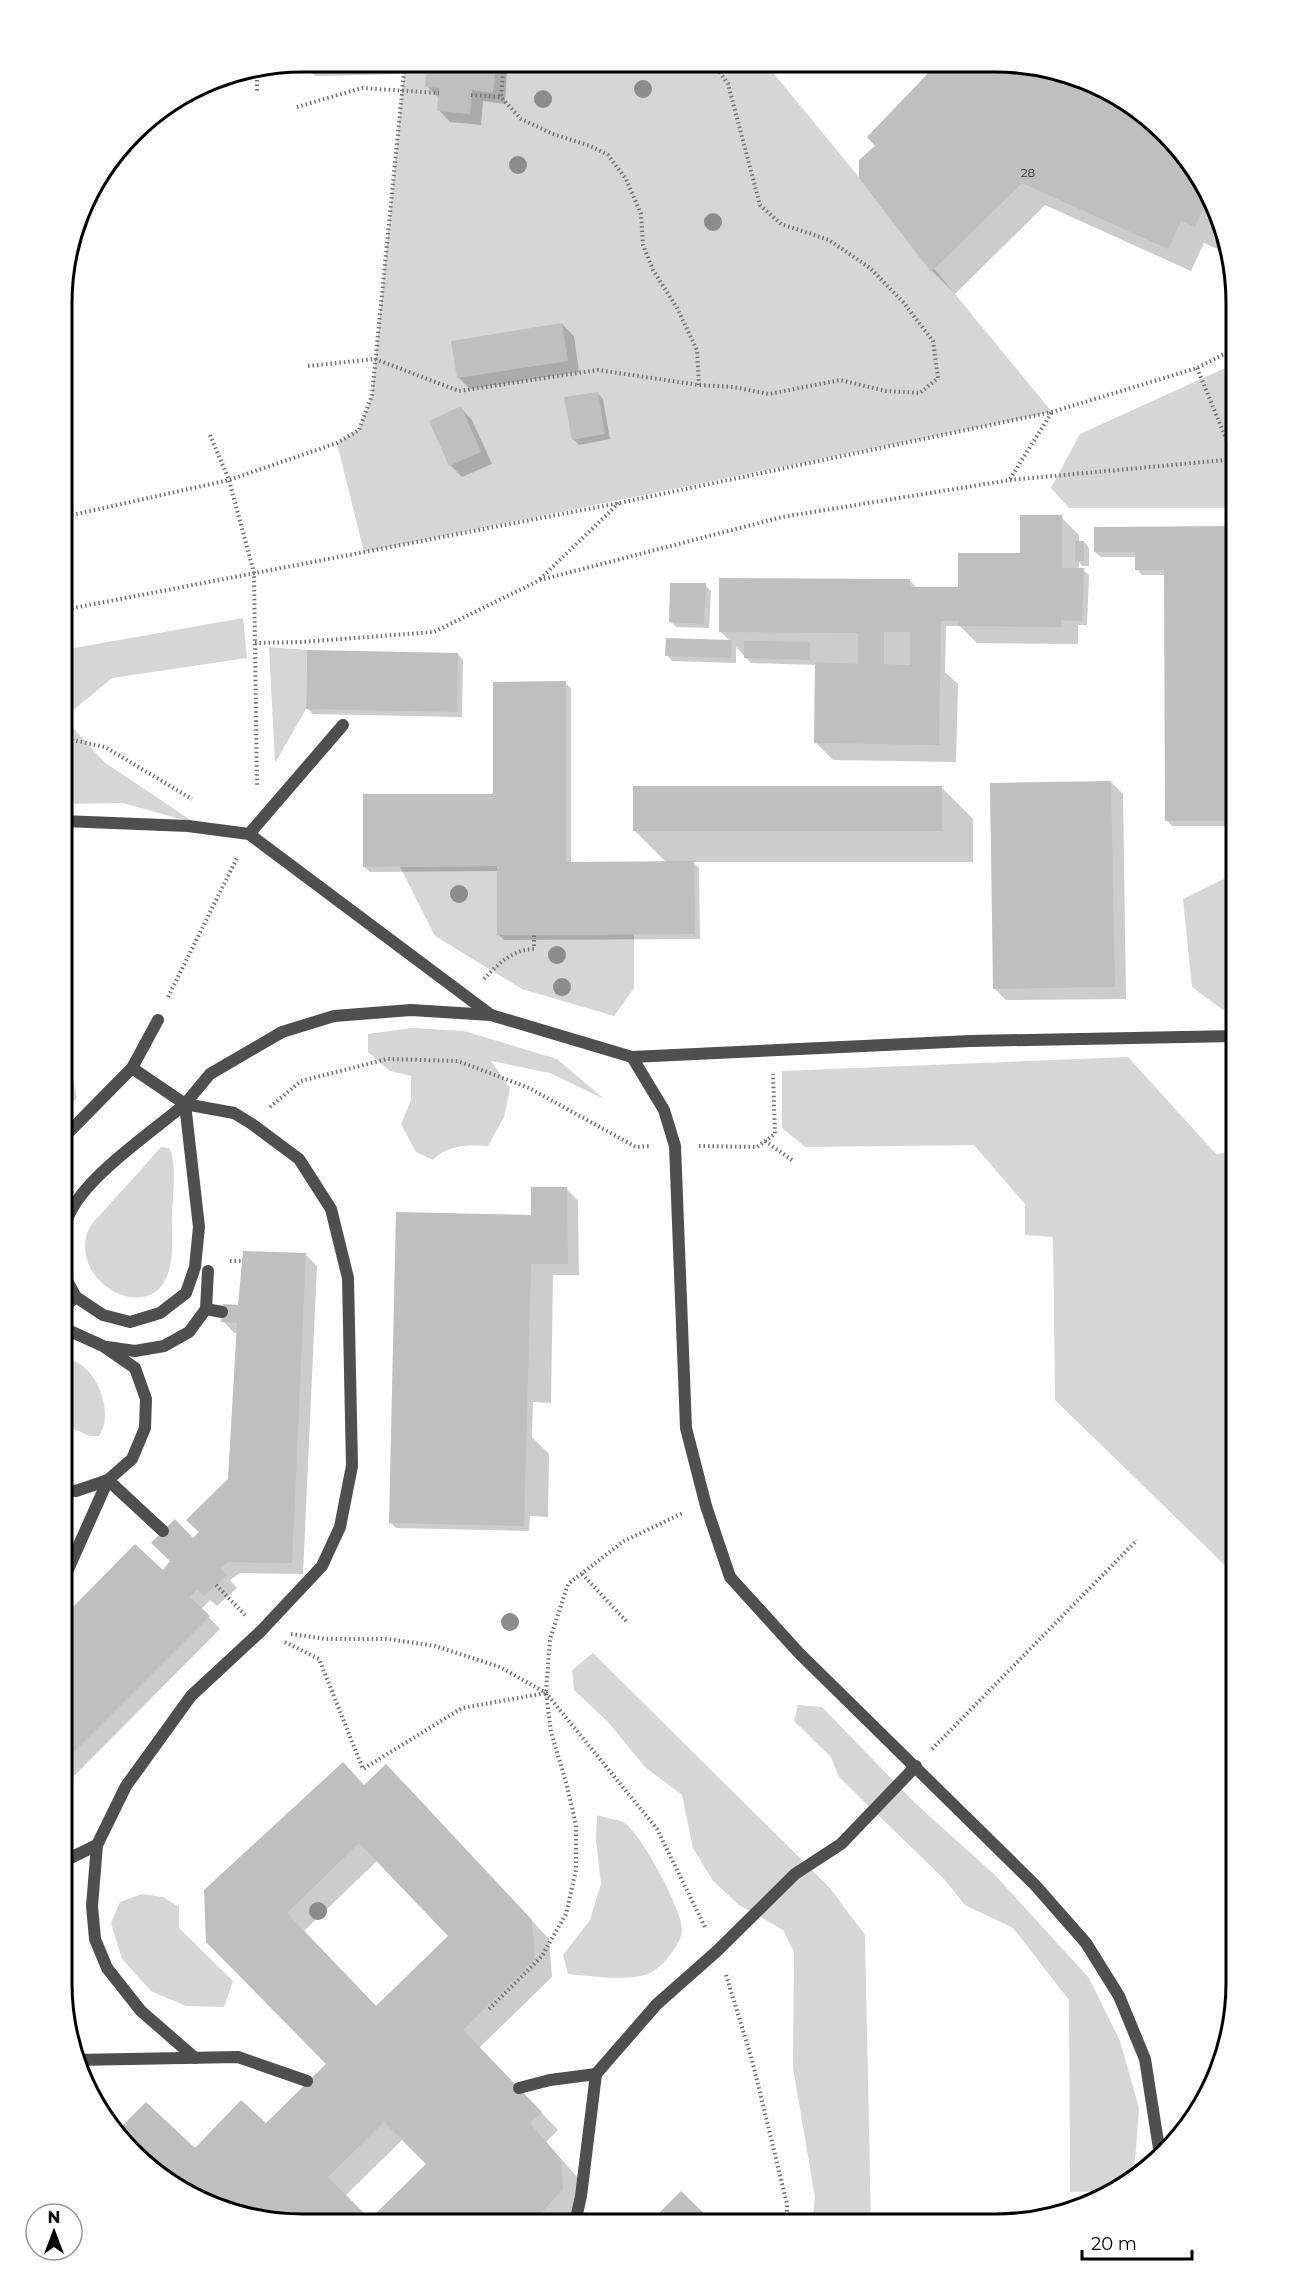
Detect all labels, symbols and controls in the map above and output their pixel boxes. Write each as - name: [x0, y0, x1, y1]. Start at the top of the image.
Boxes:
- house number: 28: [1021, 165, 1036, 180]
- north arrow: [24, 2202, 84, 2262]
- text: N: [48, 2208, 60, 2227]
- scale bar: [1082, 2223, 1192, 2261]
- text: 20 m: [1091, 2233, 1137, 2255]

